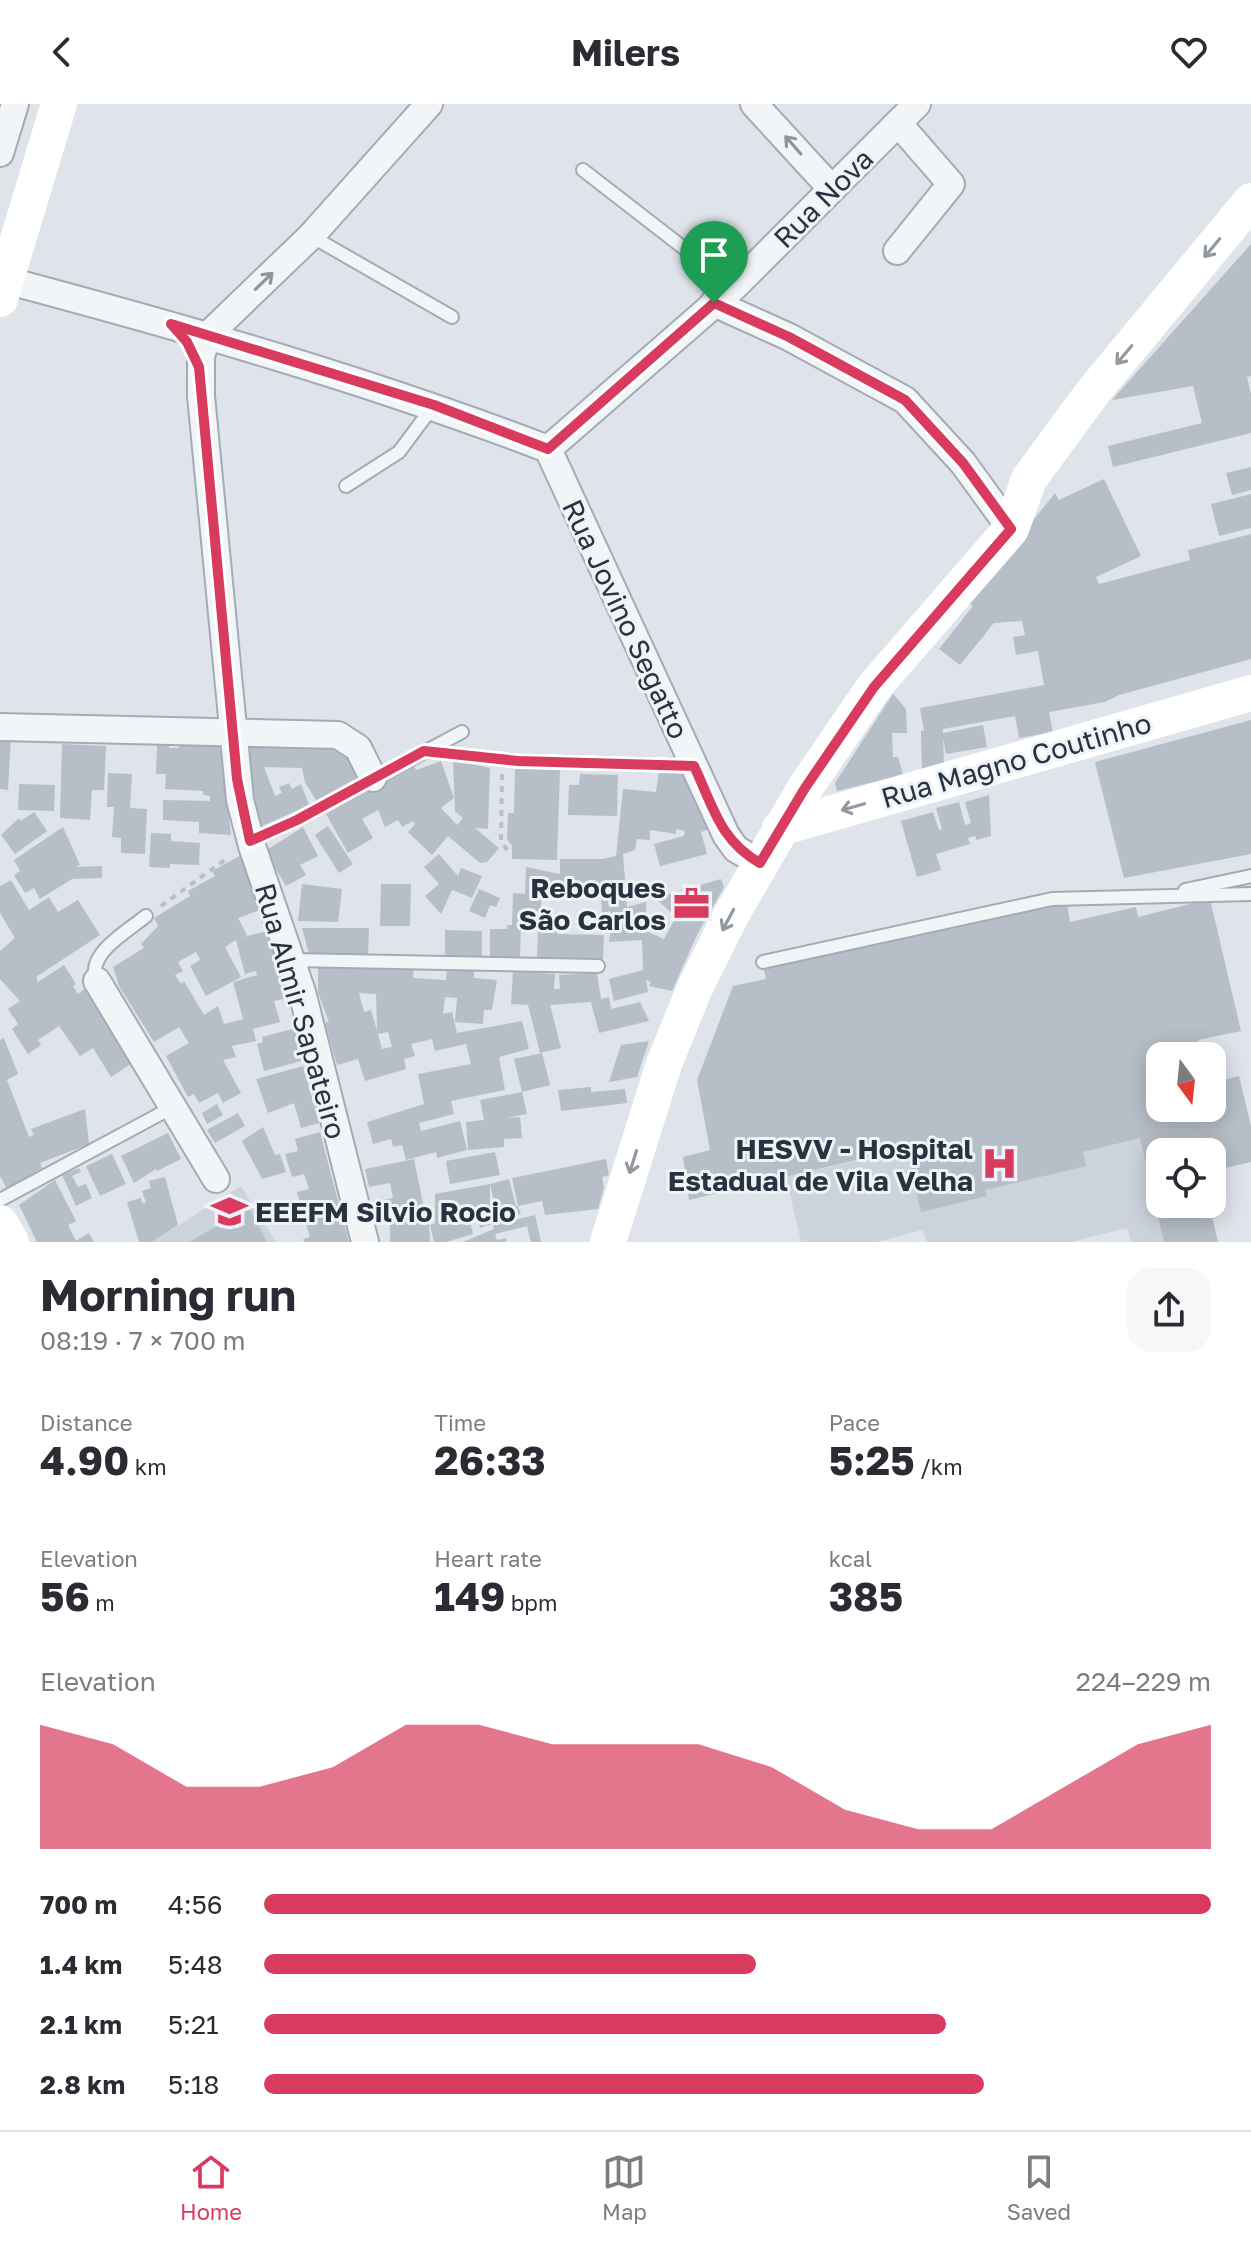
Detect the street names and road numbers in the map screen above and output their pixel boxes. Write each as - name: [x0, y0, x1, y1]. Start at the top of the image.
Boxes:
- street label: Rua Nova: [767, 142, 879, 254]
- street label: Rua Jovino Segatto: [556, 494, 696, 744]
- street label: Rua Magno Coutinho: [877, 706, 1155, 814]
- street label: Rua Almir Sapateiro: [249, 879, 353, 1143]

